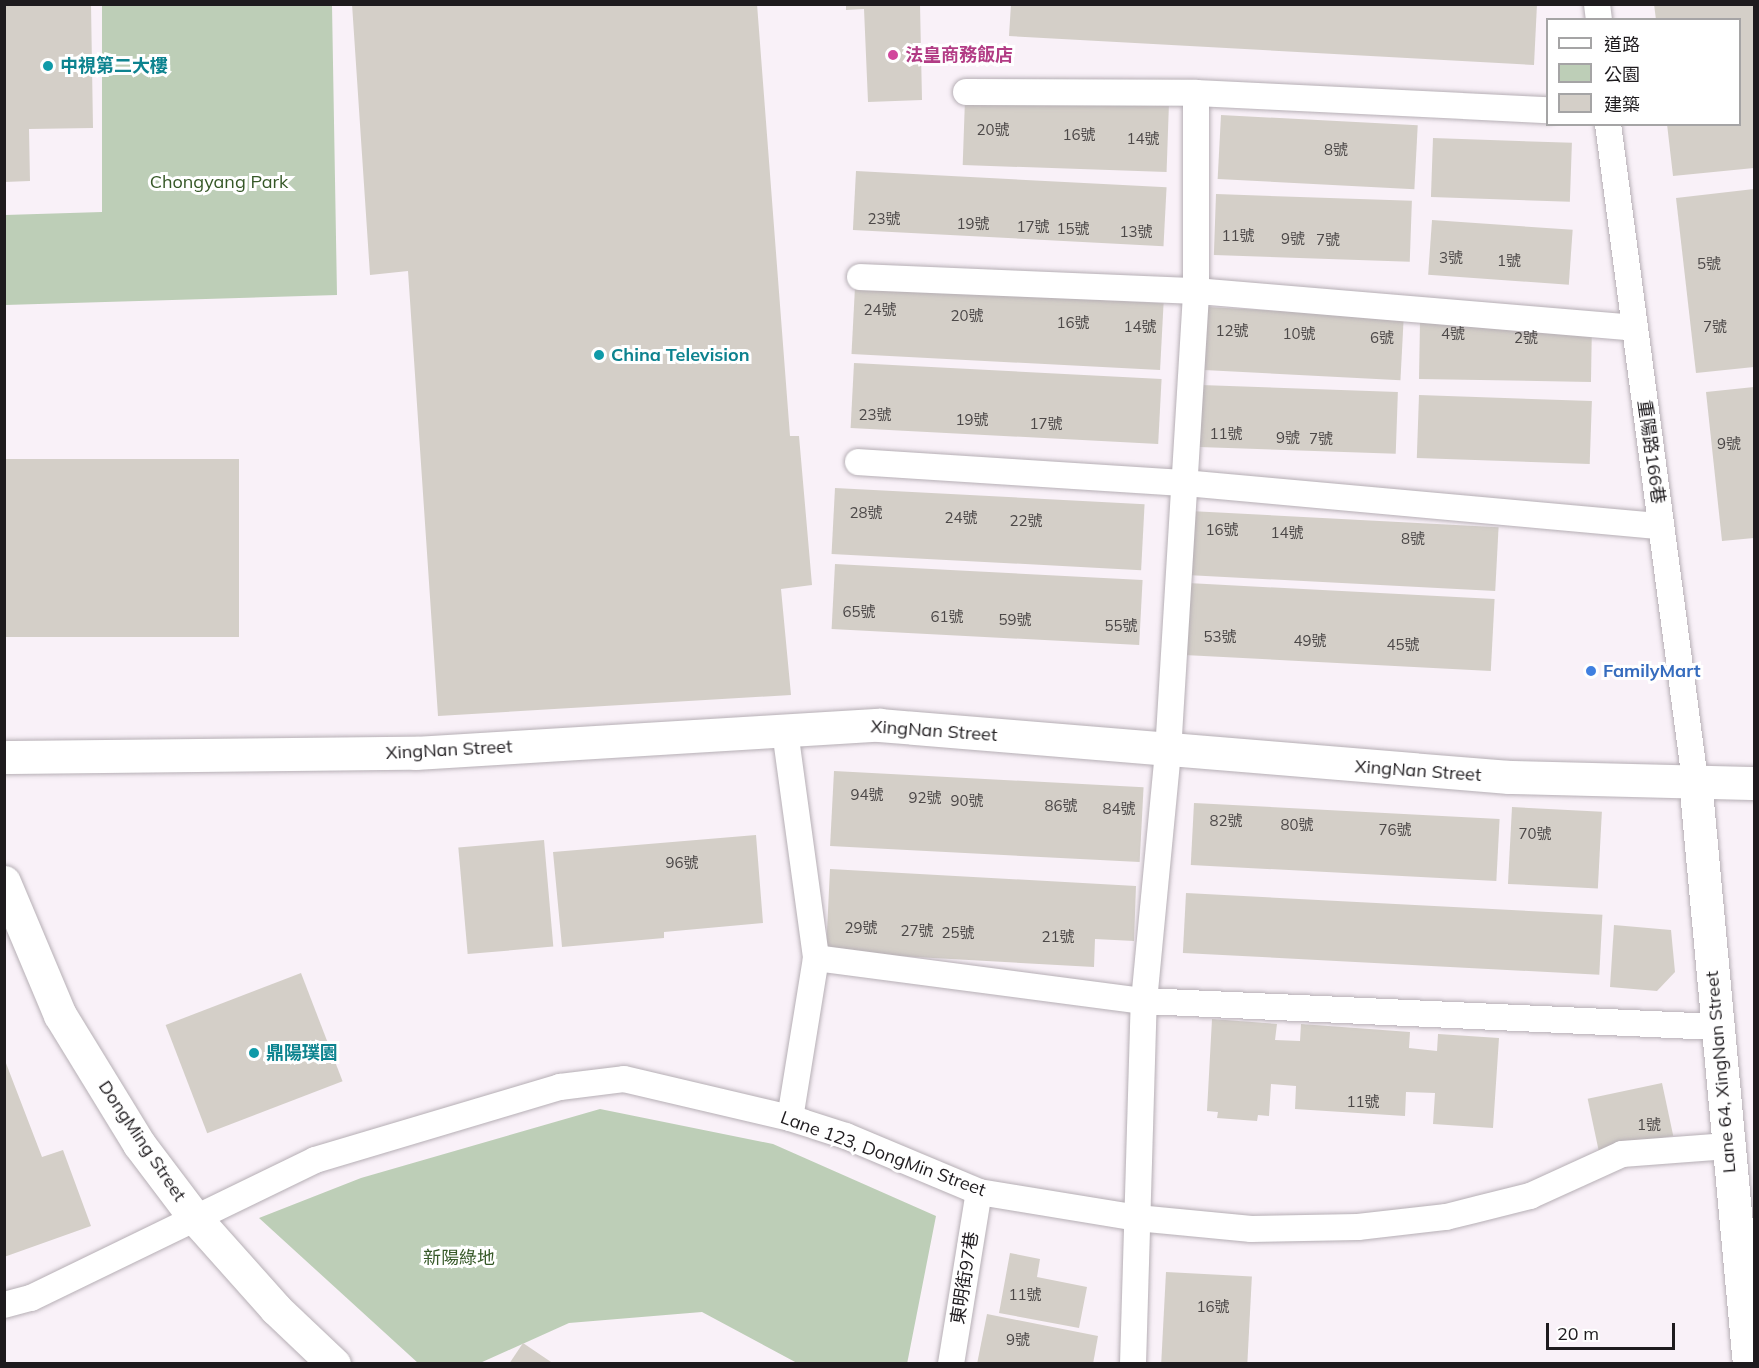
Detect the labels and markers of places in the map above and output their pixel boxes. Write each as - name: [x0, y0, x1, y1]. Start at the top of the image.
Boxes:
- place label: 法皇商務飯店: [905, 44, 1013, 66]
- marker: 法皇商務飯店: [886, 48, 900, 62]
- place label: 中視第二大樓: [60, 55, 168, 77]
- marker: 中視第二大樓: [41, 59, 55, 73]
- place label: China Television: [611, 344, 750, 366]
- marker: China Television: [592, 348, 606, 362]
- place label: FamilyMart: [1603, 660, 1701, 682]
- marker: FamilyMart: [1584, 664, 1598, 678]
- place label: 鼎陽璞園: [266, 1042, 338, 1064]
- marker: 鼎陽璞園: [247, 1046, 261, 1060]

